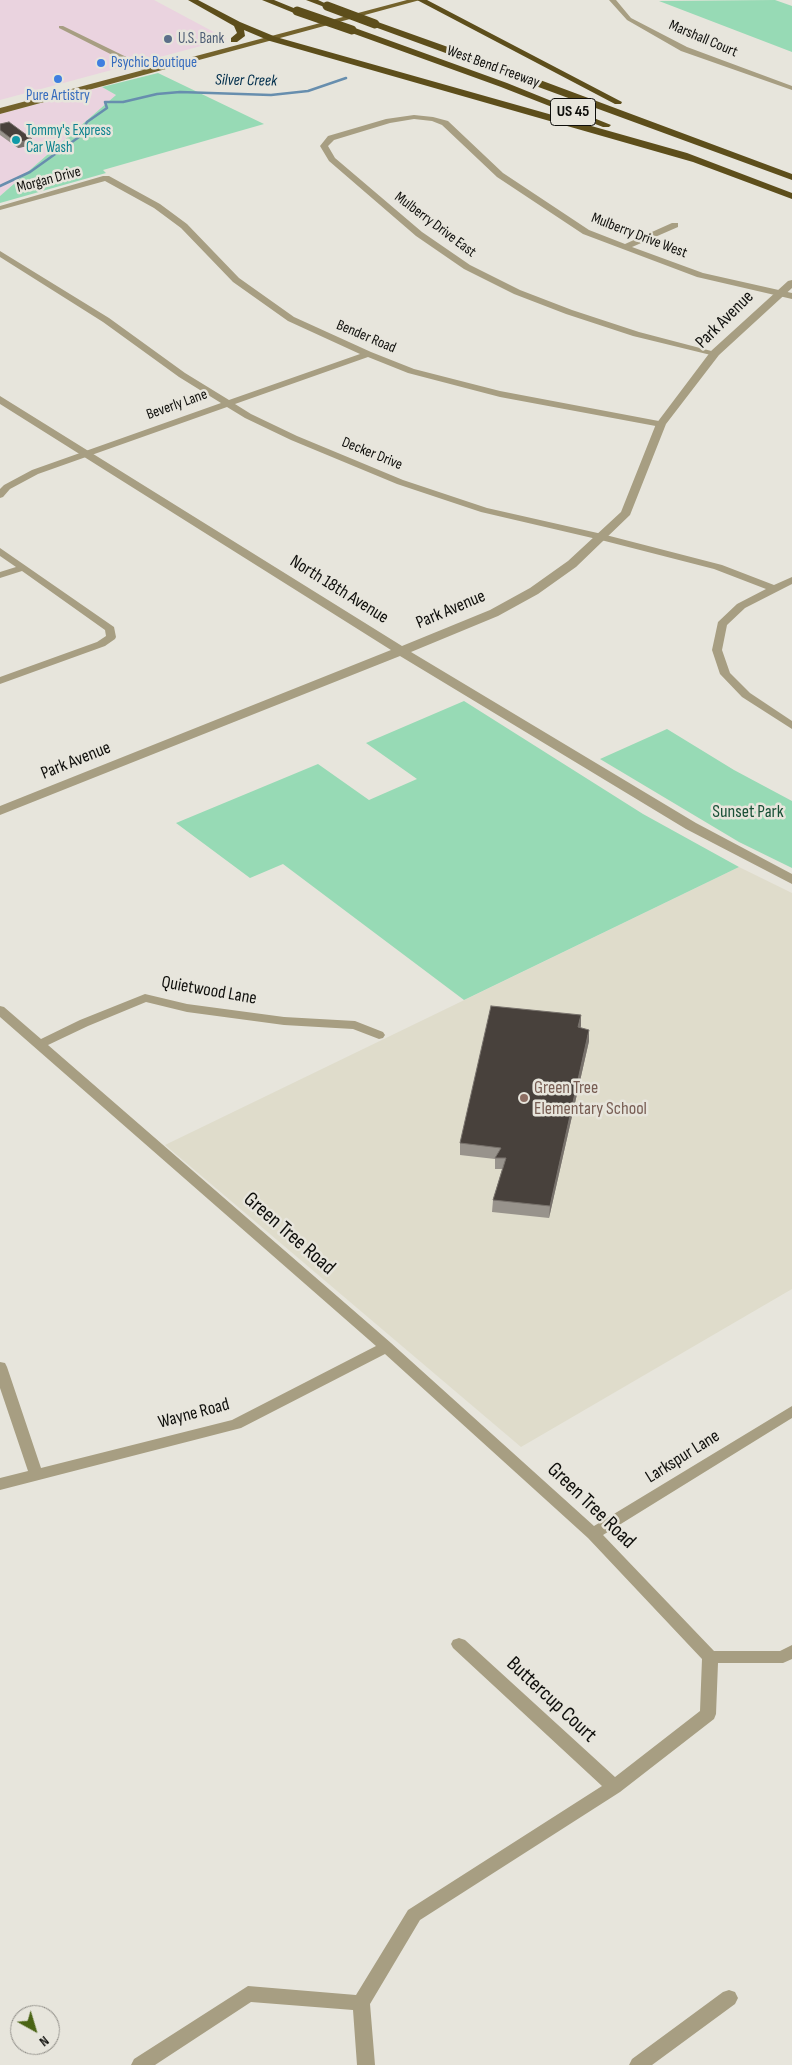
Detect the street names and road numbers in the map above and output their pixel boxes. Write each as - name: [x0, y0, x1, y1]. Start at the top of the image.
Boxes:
- street label: Marshall Court: [666, 16, 740, 62]
- street label: West Bend Freeway: [444, 42, 542, 92]
- road number: US 45: [550, 98, 596, 125]
- street label: Morgan Drive: [15, 163, 83, 197]
- street label: Mulberry Drive East: [391, 189, 479, 261]
- street label: Mulberry Drive West: [589, 209, 689, 263]
- street label: Park Avenue: [691, 286, 759, 354]
- street label: Bender Road: [333, 316, 399, 358]
- street label: Beverly Lane: [144, 386, 210, 424]
- street label: Decker Drive: [339, 434, 405, 474]
- street label: North 18th Avenue: [286, 551, 392, 629]
- street label: Park Avenue: [413, 586, 489, 634]
- street label: Park Avenue: [38, 737, 114, 785]
- street label: Quietwood Lane: [160, 972, 258, 1010]
- street label: Green Tree Road: [238, 1187, 340, 1281]
- street label: Wayne Road: [156, 1394, 232, 1434]
- street label: Larkspur Lane: [642, 1426, 724, 1488]
- street label: Green Tree Road: [541, 1458, 641, 1554]
- street label: Buttercup Court: [501, 1652, 601, 1748]

